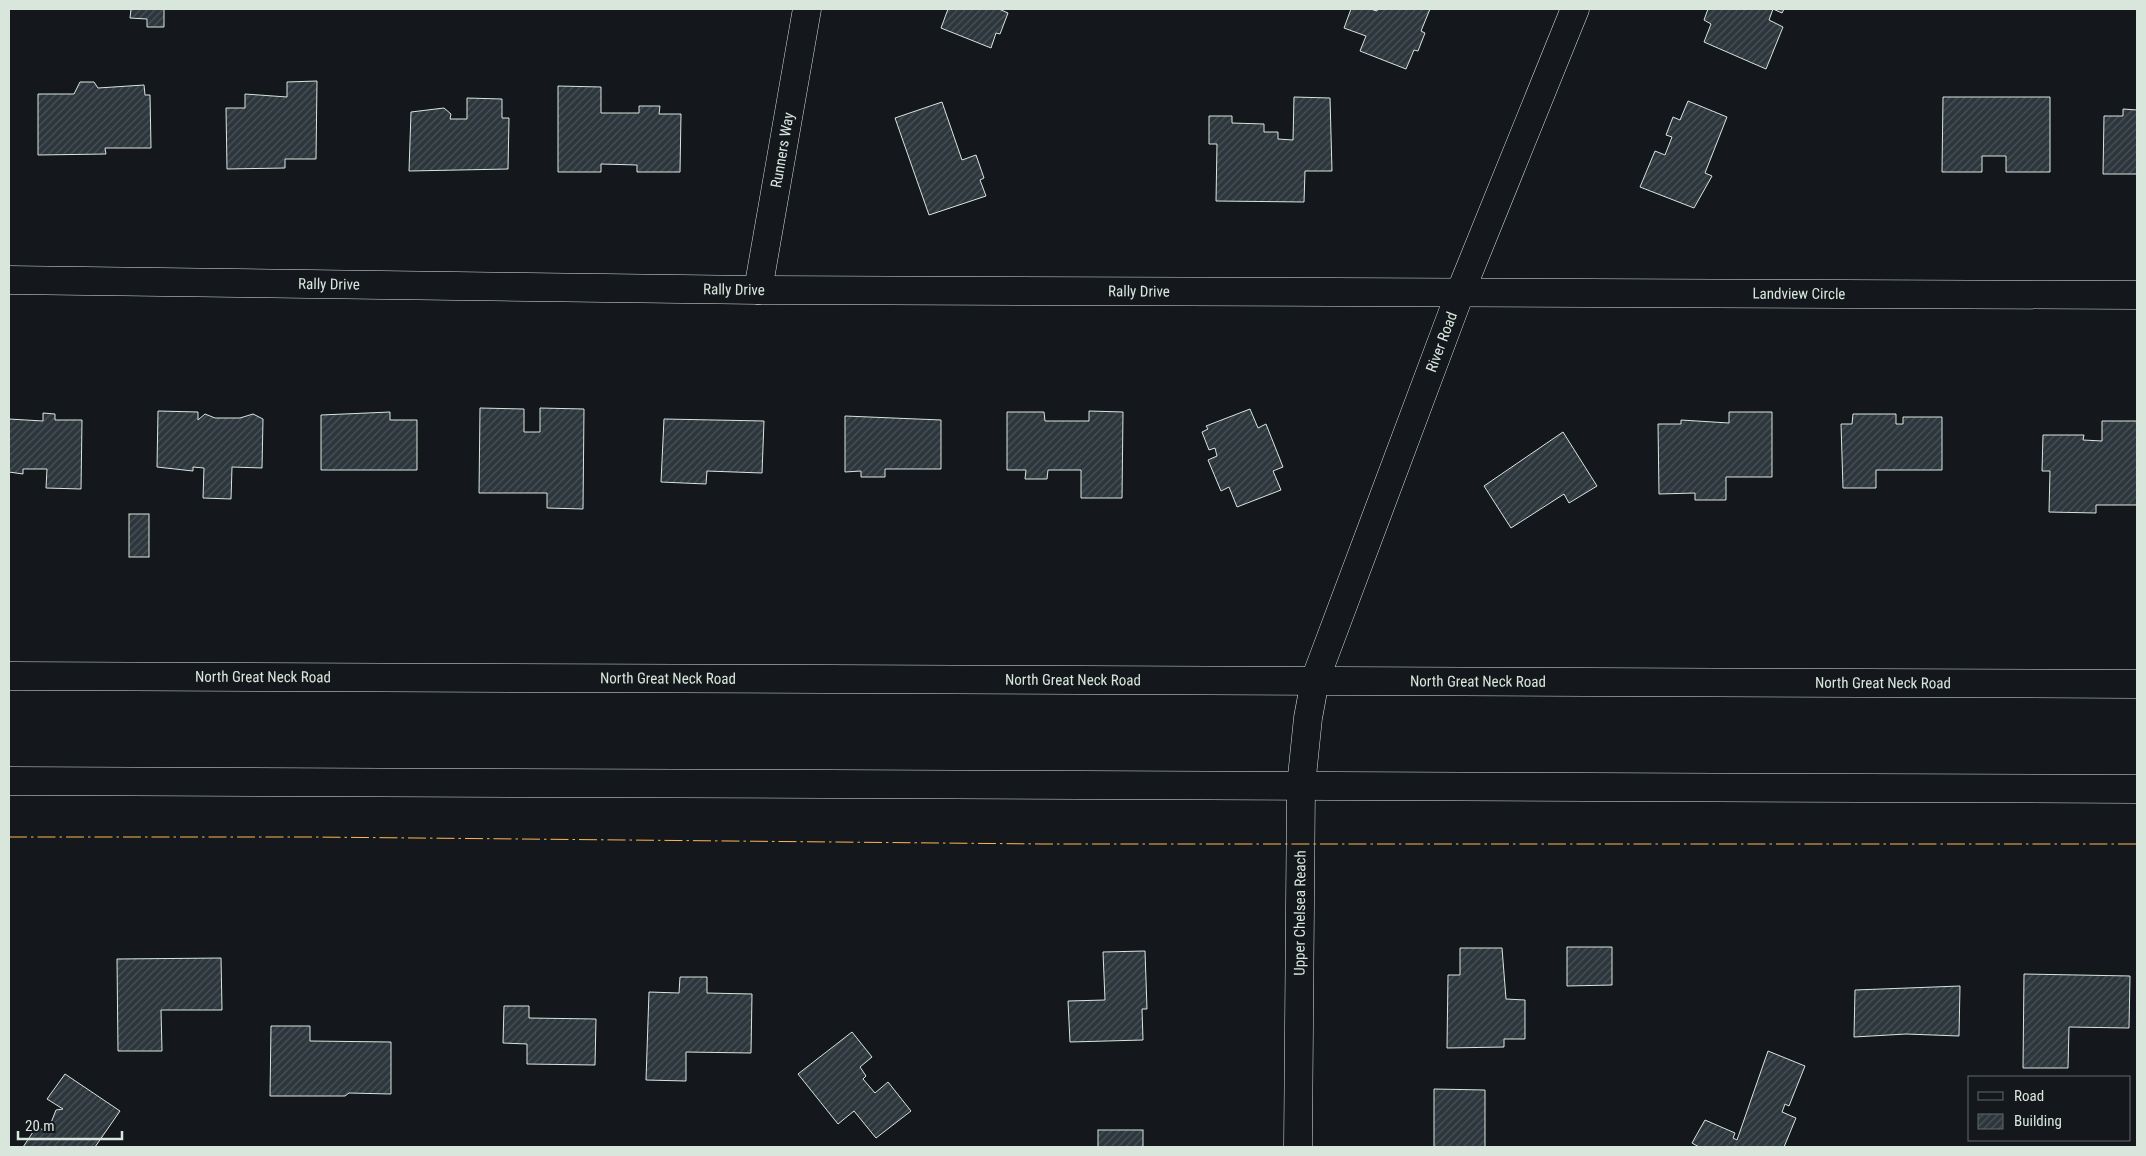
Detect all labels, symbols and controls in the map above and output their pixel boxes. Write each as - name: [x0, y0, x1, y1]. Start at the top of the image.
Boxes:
- street label: Runners Way: [767, 111, 798, 189]
- street label: Rally Drive: [298, 275, 360, 294]
- street label: Rally Drive: [703, 280, 765, 299]
- street label: Rally Drive: [1108, 282, 1170, 300]
- street label: Landview Circle: [1752, 285, 1845, 303]
- street label: River Road: [1422, 309, 1461, 375]
- street label: North Great Neck Road: [195, 668, 331, 686]
- street label: North Great Neck Road: [600, 669, 736, 688]
- street label: North Great Neck Road: [1005, 671, 1141, 689]
- street label: North Great Neck Road: [1410, 672, 1546, 691]
- street label: North Great Neck Road: [1815, 674, 1951, 692]
- street label: Upper Chelsea Reach: [1290, 850, 1309, 976]
- legend: [1968, 1076, 2131, 1141]
- text: Road: [2014, 1087, 2044, 1105]
- scale bar: [18, 1108, 121, 1140]
- text: Building: [2014, 1112, 2062, 1130]
- text: 20 m: [25, 1117, 55, 1135]

